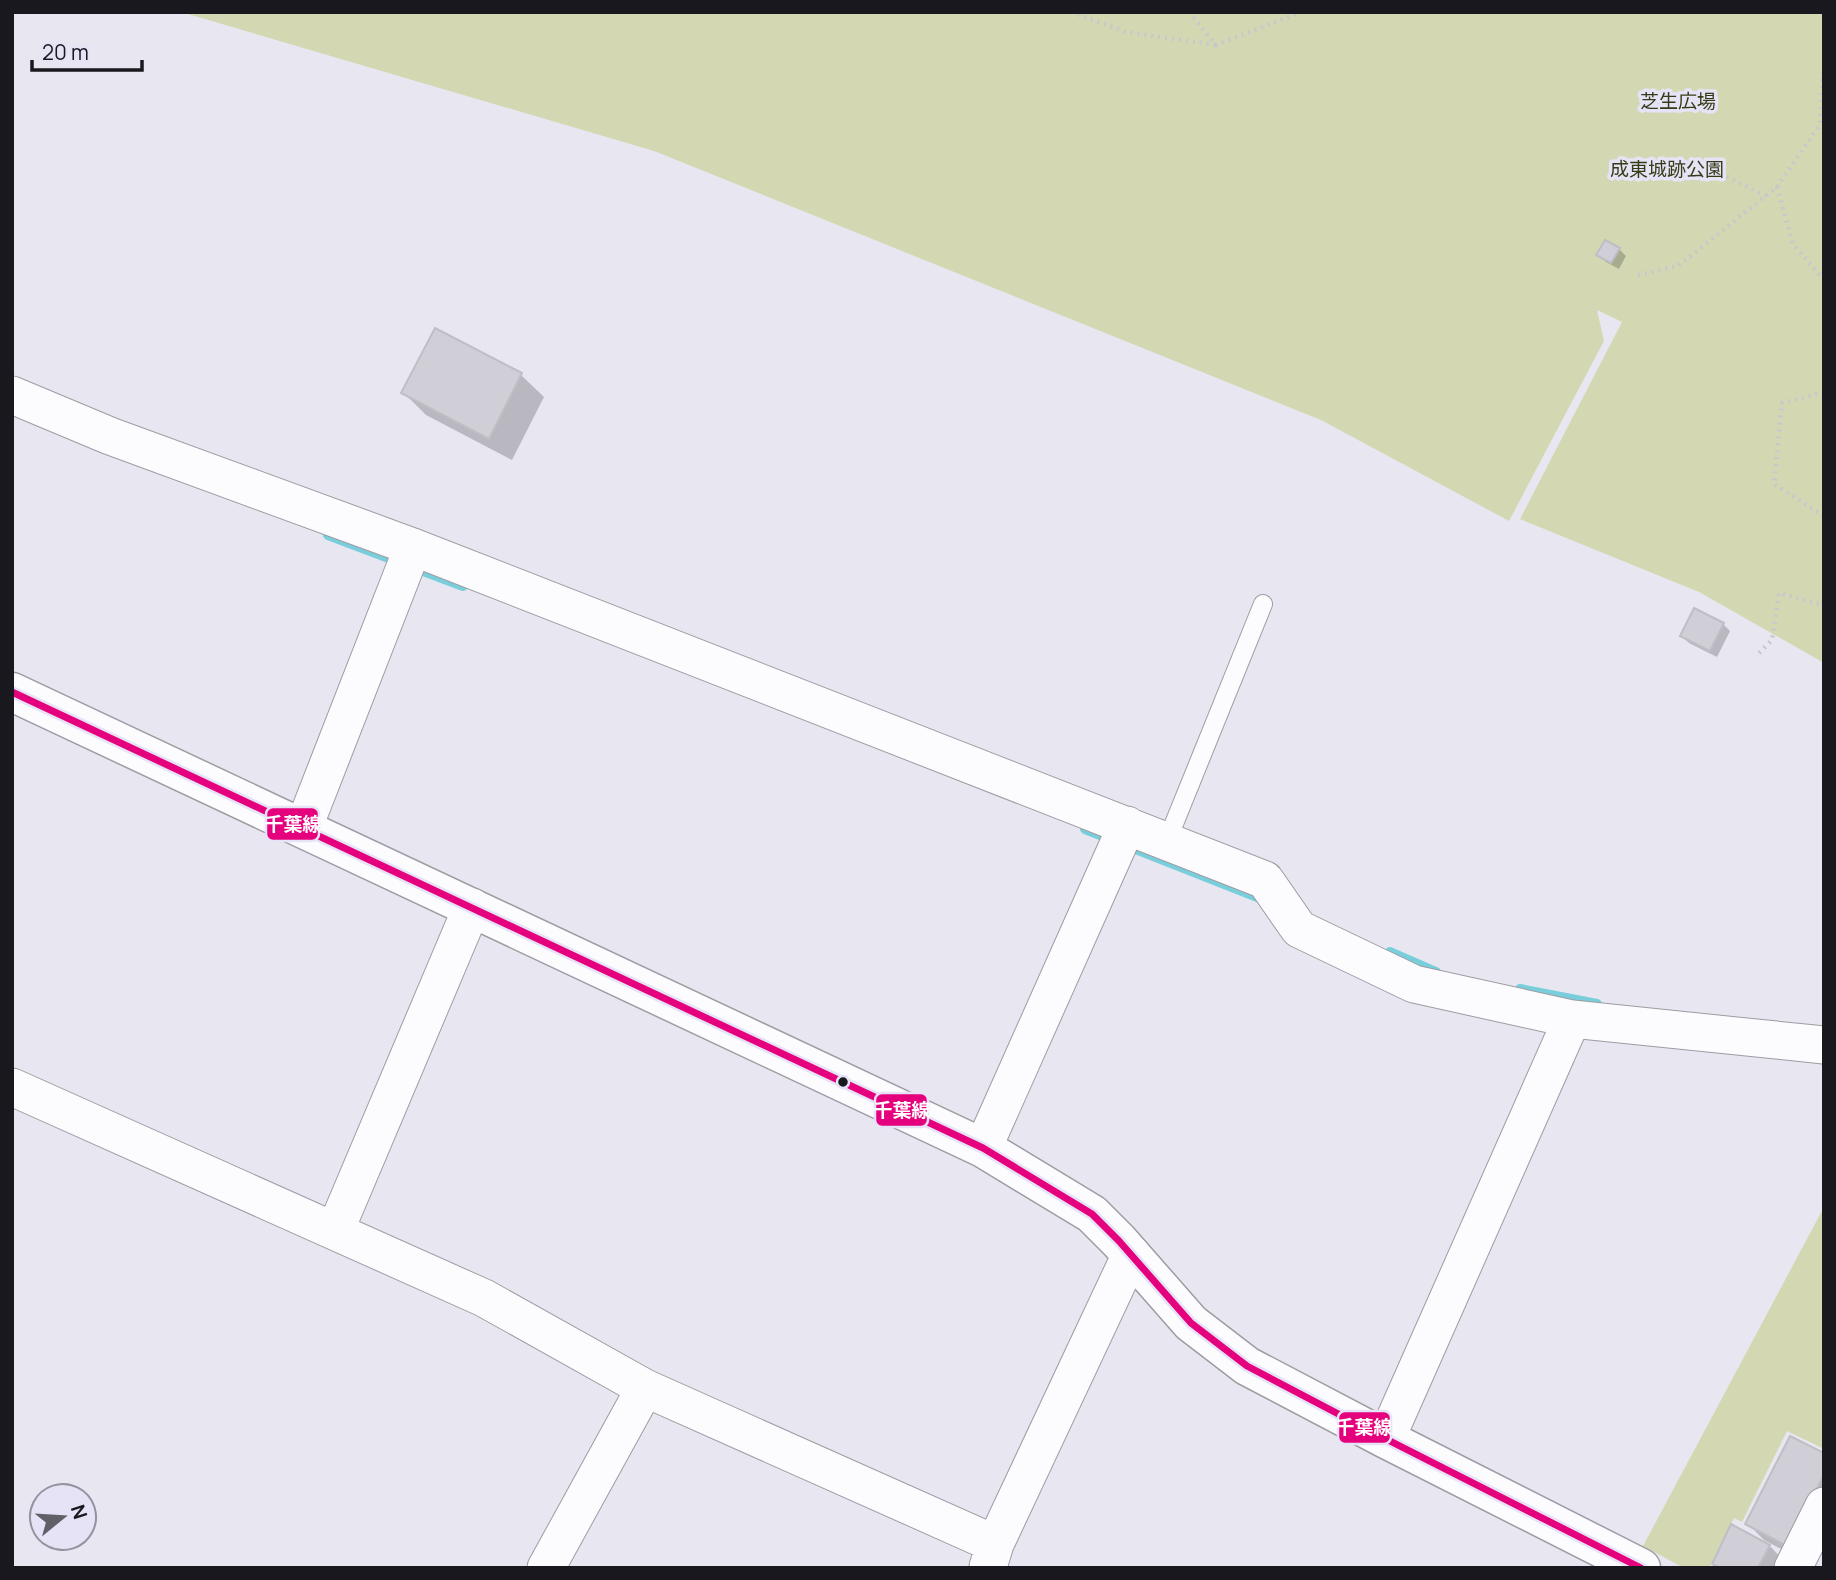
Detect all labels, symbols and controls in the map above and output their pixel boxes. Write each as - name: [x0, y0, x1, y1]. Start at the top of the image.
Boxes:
- scale bar: [32, 28, 142, 72]
- text: 20 m: [42, 38, 89, 66]
- park label: 芝生広場: [1640, 88, 1716, 114]
- park label: 成東城跡公園: [1610, 156, 1724, 182]
- line badge: 千葉線: [266, 807, 319, 841]
- text: 千葉線: [264, 811, 322, 837]
- unlabelled marker: [836, 1075, 850, 1089]
- line badge: 千葉線: [875, 1093, 928, 1127]
- text: 千葉線: [873, 1097, 931, 1123]
- line badge: 千葉線: [1338, 1411, 1391, 1444]
- text: 千葉線: [1335, 1414, 1393, 1440]
- north arrow: [28, 1482, 98, 1552]
- text: N: [65, 1501, 94, 1522]

